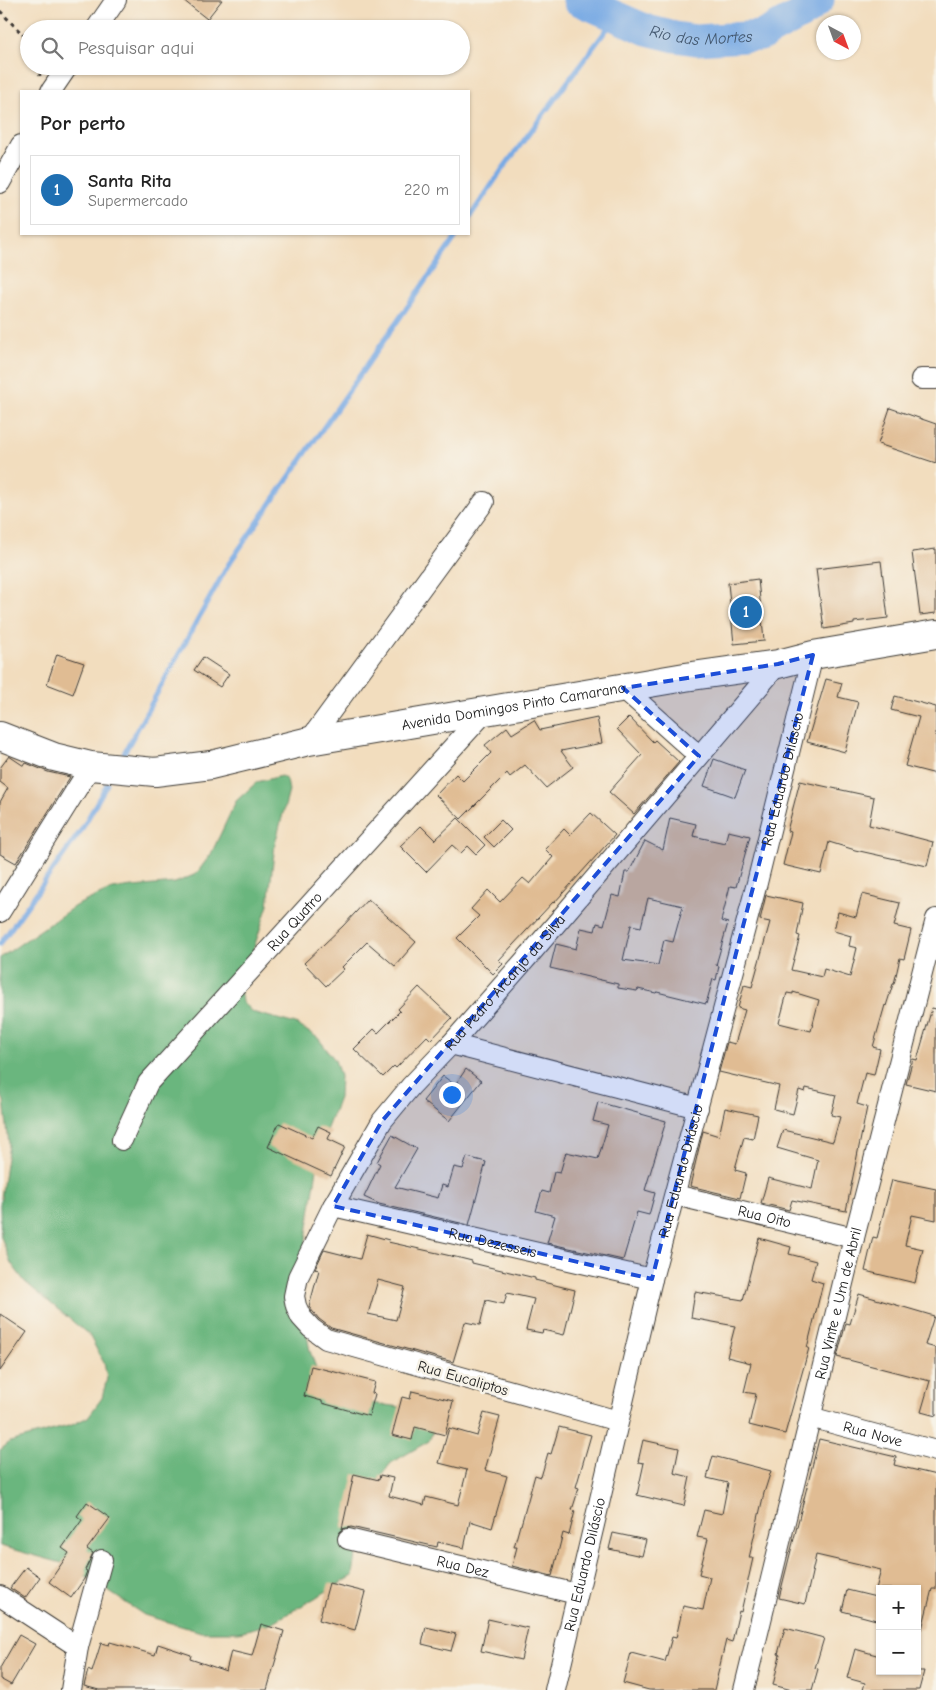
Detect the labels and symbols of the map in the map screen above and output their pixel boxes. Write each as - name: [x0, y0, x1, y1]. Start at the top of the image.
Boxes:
- north arrow: [816, 15, 861, 60]
- water label: Rio das Mortes: [648, 22, 753, 49]
- pin: 1: [730, 593, 762, 631]
- street label: Avenida Domingos Pinto Camarano: [400, 678, 627, 734]
- street label: Rua Eduardo Diláscio: [757, 710, 808, 848]
- street label: Rua Quatro: [263, 888, 326, 955]
- street label: Rua Pedro Arcanjo da Silva: [441, 911, 569, 1054]
- your location: [439, 1082, 465, 1108]
- street label: Rua Eduardo Diláscio: [654, 1102, 707, 1239]
- street label: Rua Oito: [736, 1201, 793, 1232]
- street label: Rua Dezesseis: [447, 1224, 539, 1261]
- street label: Rua Vinte e Um de Abril: [811, 1225, 865, 1381]
- street label: Rua Eucaliptos: [416, 1356, 510, 1400]
- street label: Rua Nove: [841, 1417, 905, 1451]
- street label: Rua Eduardo Diláscio: [560, 1496, 609, 1633]
- street label: Rua Dez: [435, 1552, 491, 1582]

